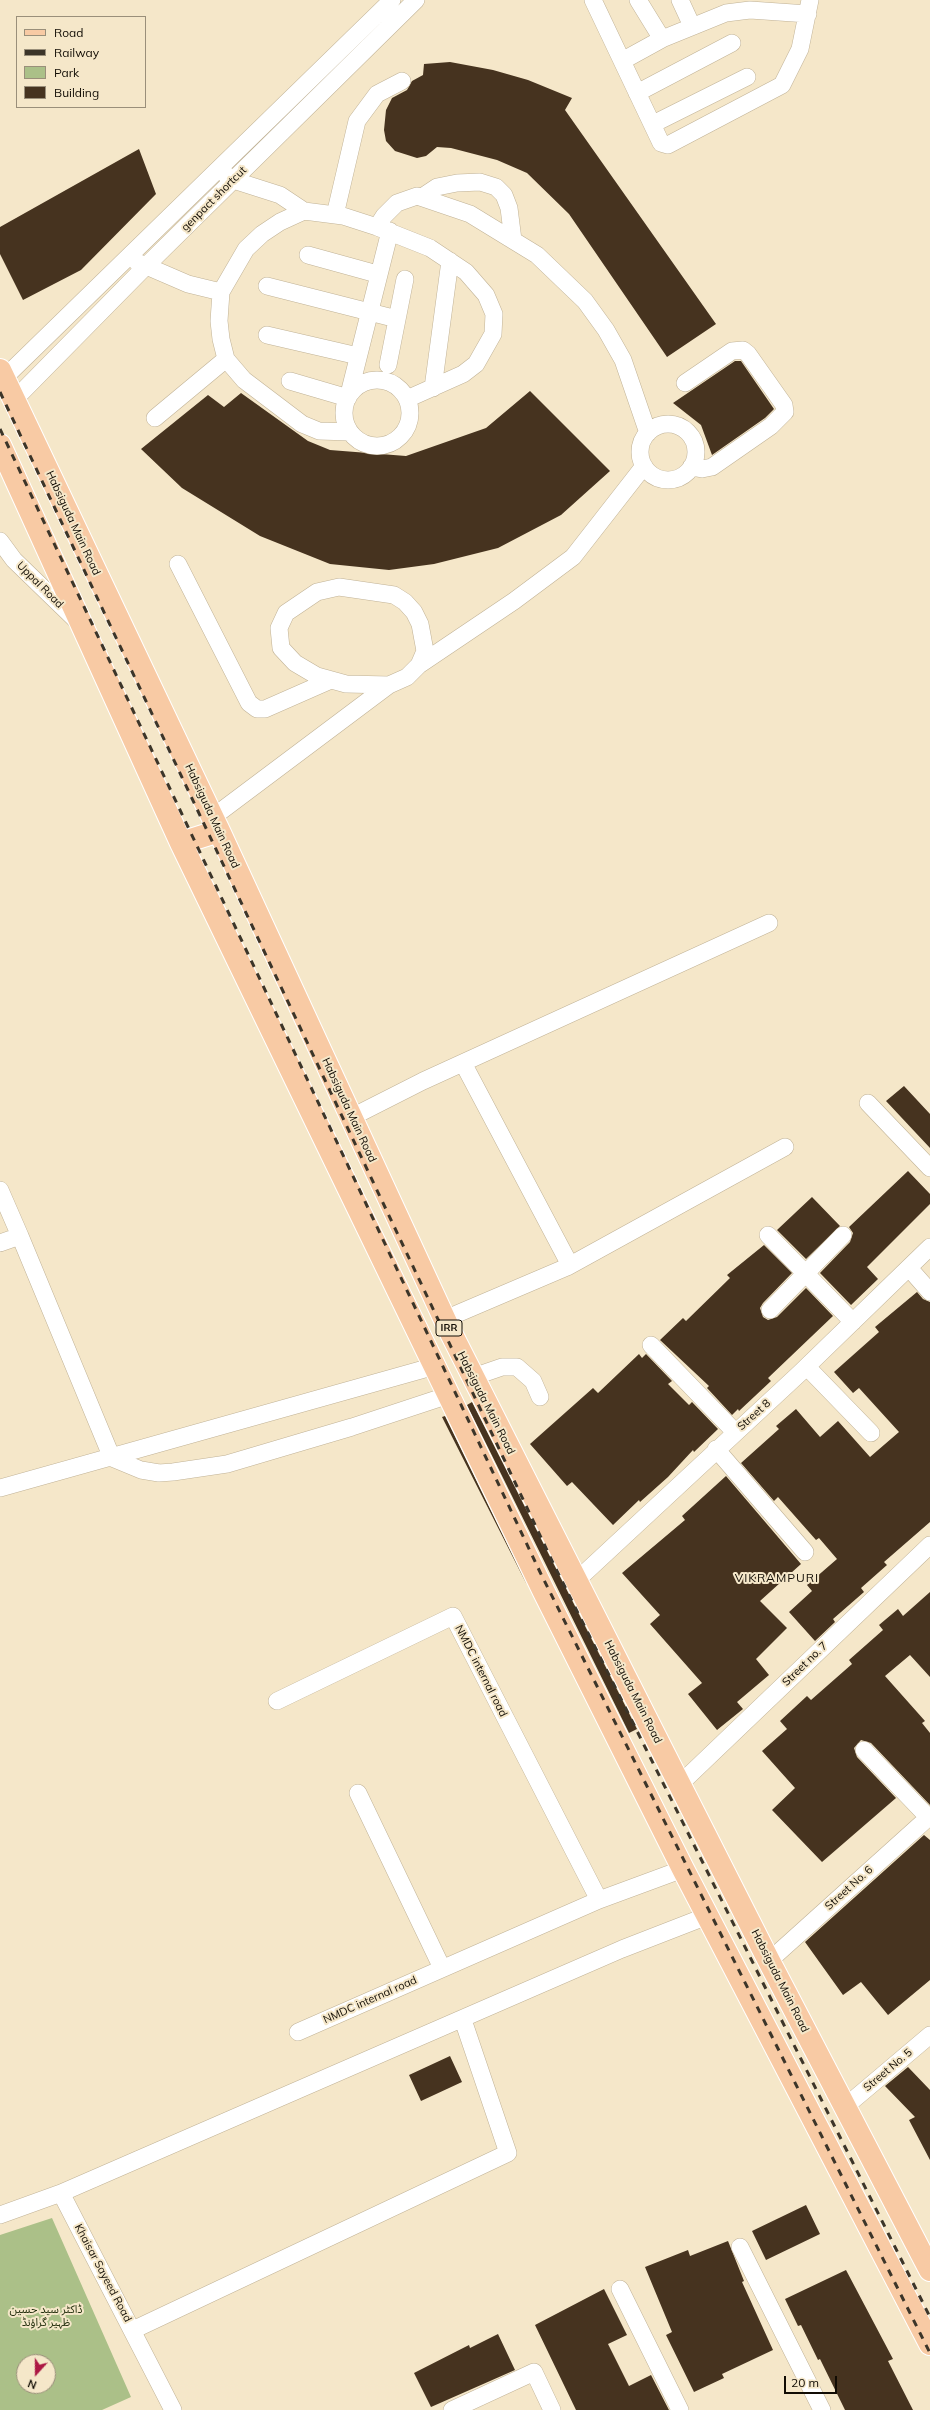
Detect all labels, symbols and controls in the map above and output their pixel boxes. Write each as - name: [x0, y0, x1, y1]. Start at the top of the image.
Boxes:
- legend: [16, 16, 146, 108]
- text: Road: [54, 25, 83, 40]
- text: Railway: [54, 45, 99, 60]
- text: Park: [54, 65, 79, 80]
- text: Building: [54, 85, 99, 100]
- street label: genpact shortcut: [179, 164, 249, 234]
- street label: Habsiguda Main Road: [43, 469, 103, 577]
- street label: Uppal Road: [14, 559, 66, 611]
- street label: Habsiguda Main Road: [182, 762, 242, 870]
- street label: Habsiguda Main Road: [319, 1056, 379, 1164]
- road number: IRR: [436, 1320, 462, 1336]
- street label: Habsiguda Main Road: [454, 1349, 518, 1457]
- street label: Street 8: [735, 1397, 773, 1433]
- district label: VIKRAMPURI: [735, 1571, 819, 1585]
- street label: NMDC internal road: [452, 1623, 510, 1719]
- street label: Habsiguda Main Road: [601, 1638, 665, 1746]
- street label: Street no. 7: [780, 1639, 830, 1689]
- street label: Street No. 6: [822, 1863, 876, 1913]
- street label: Habsiguda Main Road: [748, 1927, 812, 2035]
- street label: NMDC internal road: [321, 1973, 419, 2027]
- street label: Street No. 5: [861, 2046, 915, 2094]
- street label: Khaisar Sayeed Road: [72, 2222, 134, 2324]
- park label: ڈاکٹر سید حسین ظہیر گراؤنڈ: [9, 2303, 83, 2329]
- north arrow: [16, 2354, 56, 2394]
- scale bar: [786, 2368, 839, 2394]
- text: 20 m: [791, 2375, 819, 2390]
- text: N: [26, 2376, 38, 2392]

